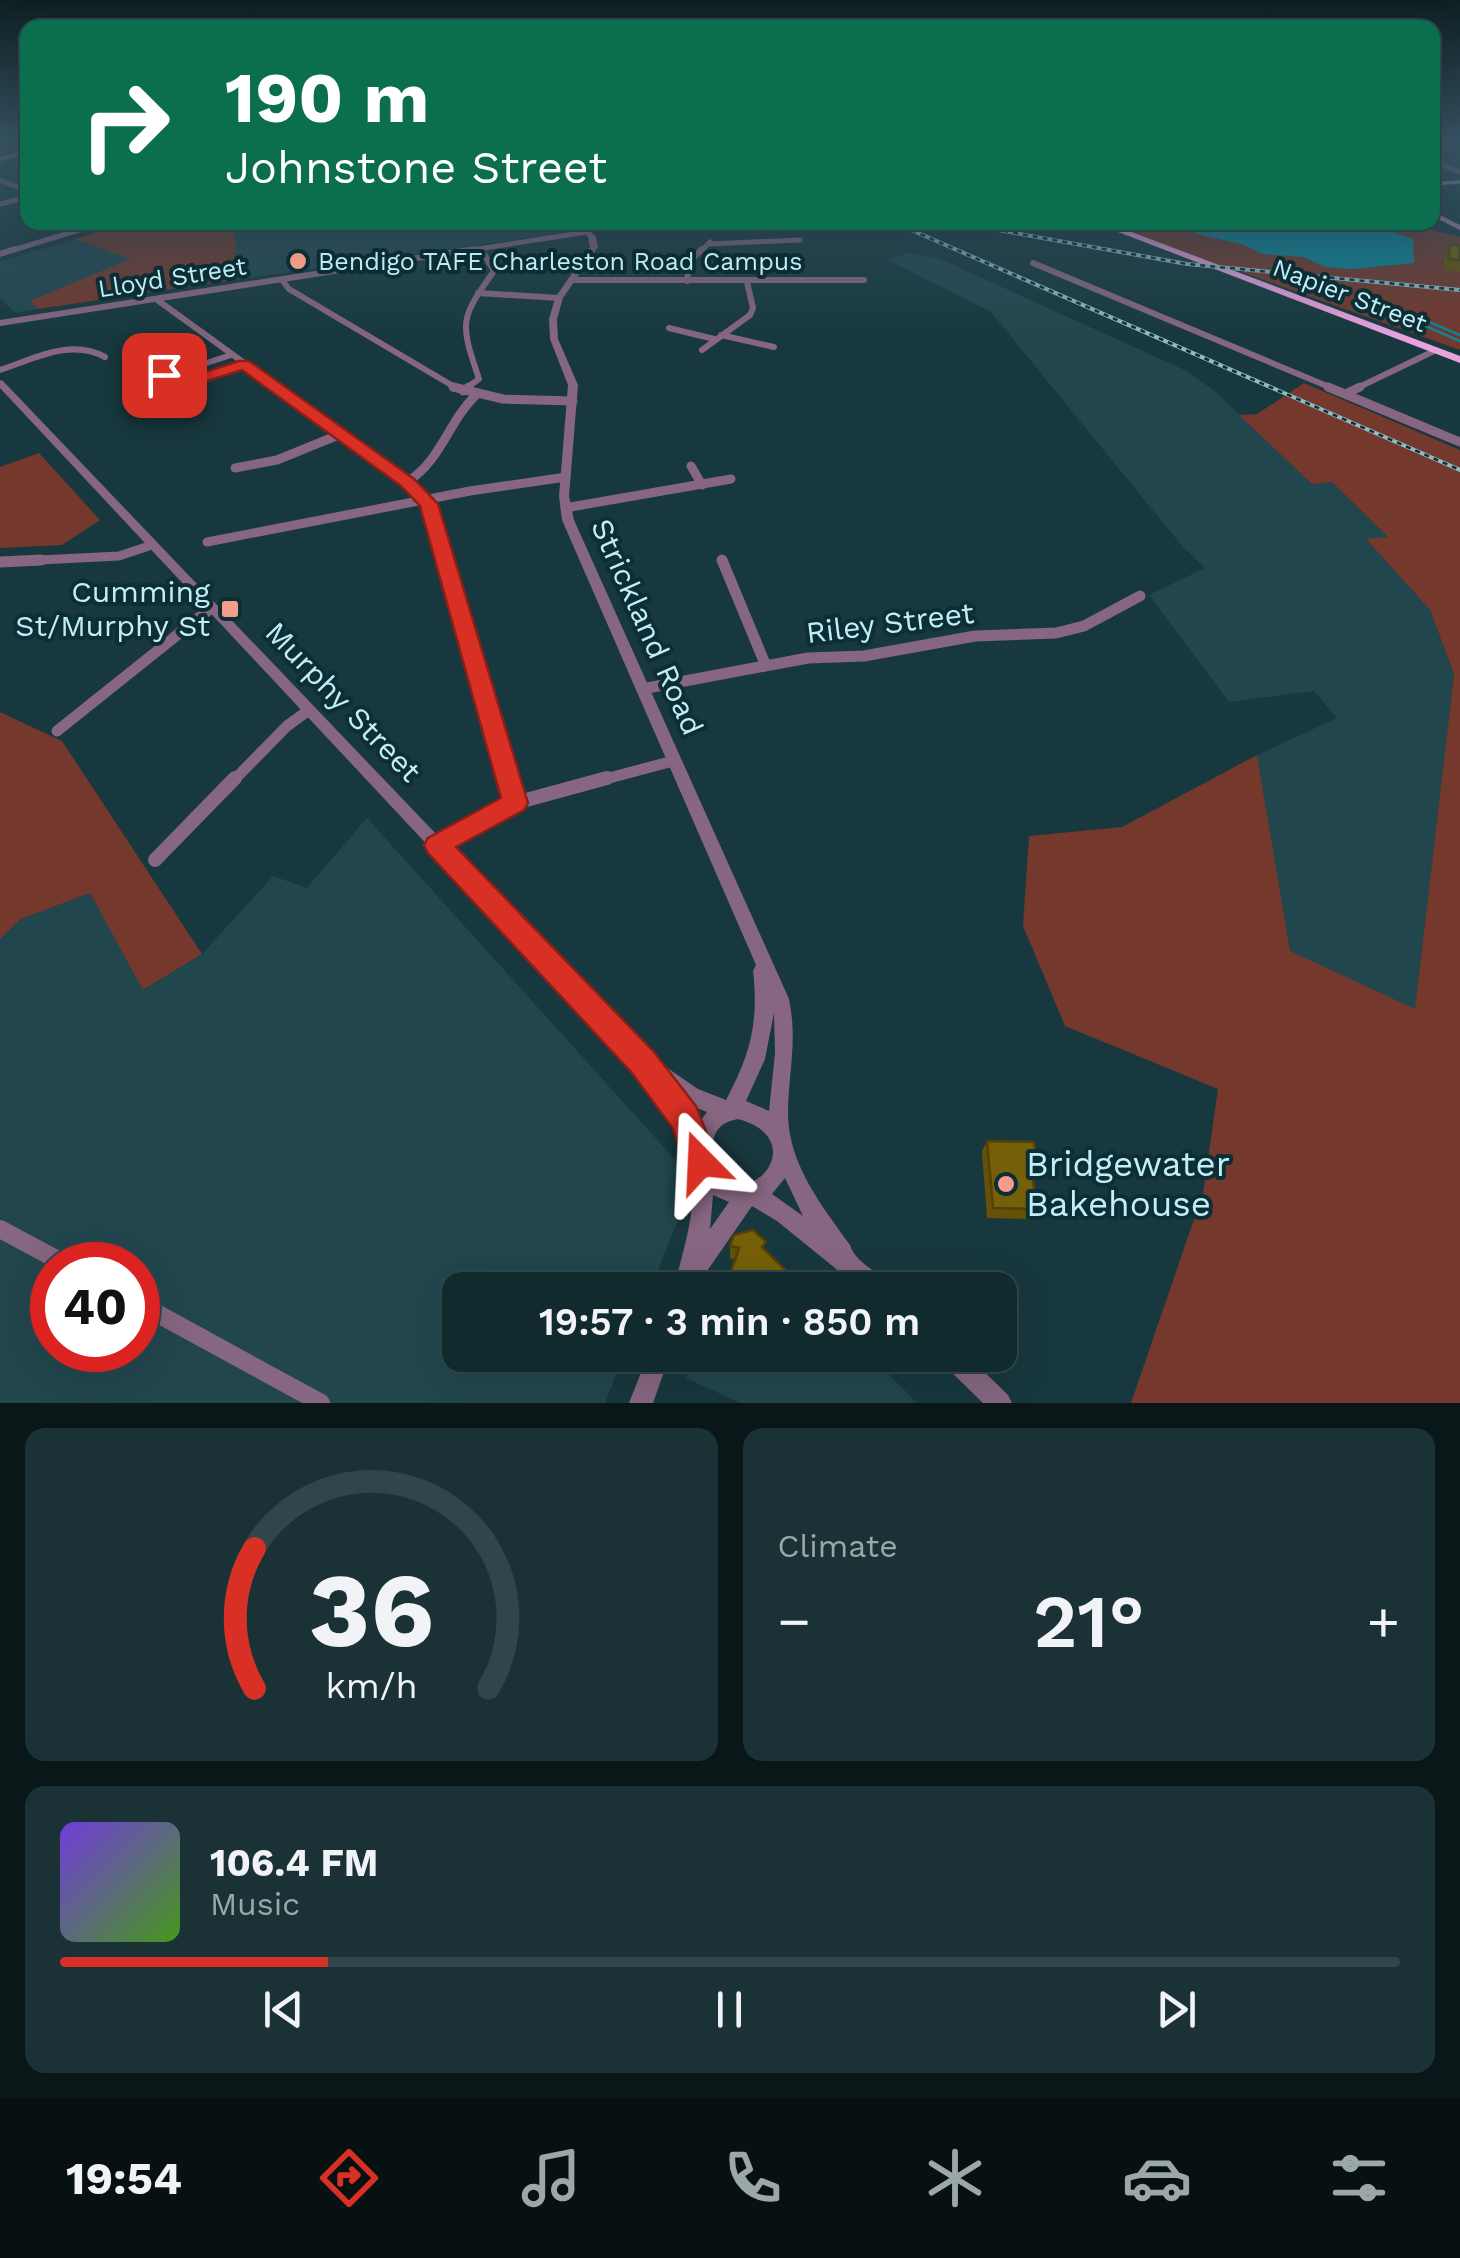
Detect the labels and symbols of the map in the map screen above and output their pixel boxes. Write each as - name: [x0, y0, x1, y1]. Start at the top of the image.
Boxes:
- place label: Bendigo TAFE Charleston Road Campus: [318, 247, 802, 276]
- marker: Bendigo TAFE Charleston Road Campus: [287, 250, 309, 272]
- street label: Lloyd Street: [96, 251, 249, 304]
- street label: Napier Street: [1269, 253, 1431, 338]
- pin: [122, 333, 207, 418]
- street label: Strickland Road: [584, 513, 711, 740]
- place label: Cumming St/Murphy St: [15, 574, 210, 643]
- street label: Riley Street: [804, 595, 976, 650]
- marker: Cumming St/Murphy St: [219, 598, 241, 620]
- street label: Murphy Street: [258, 615, 429, 789]
- position arrow: [649, 1110, 753, 1214]
- place label: Bridgewater Bakehouse: [1026, 1143, 1230, 1225]
- marker: Bridgewater Bakehouse: [995, 1173, 1017, 1195]
- speed limit sign: 40: [30, 1242, 160, 1372]

